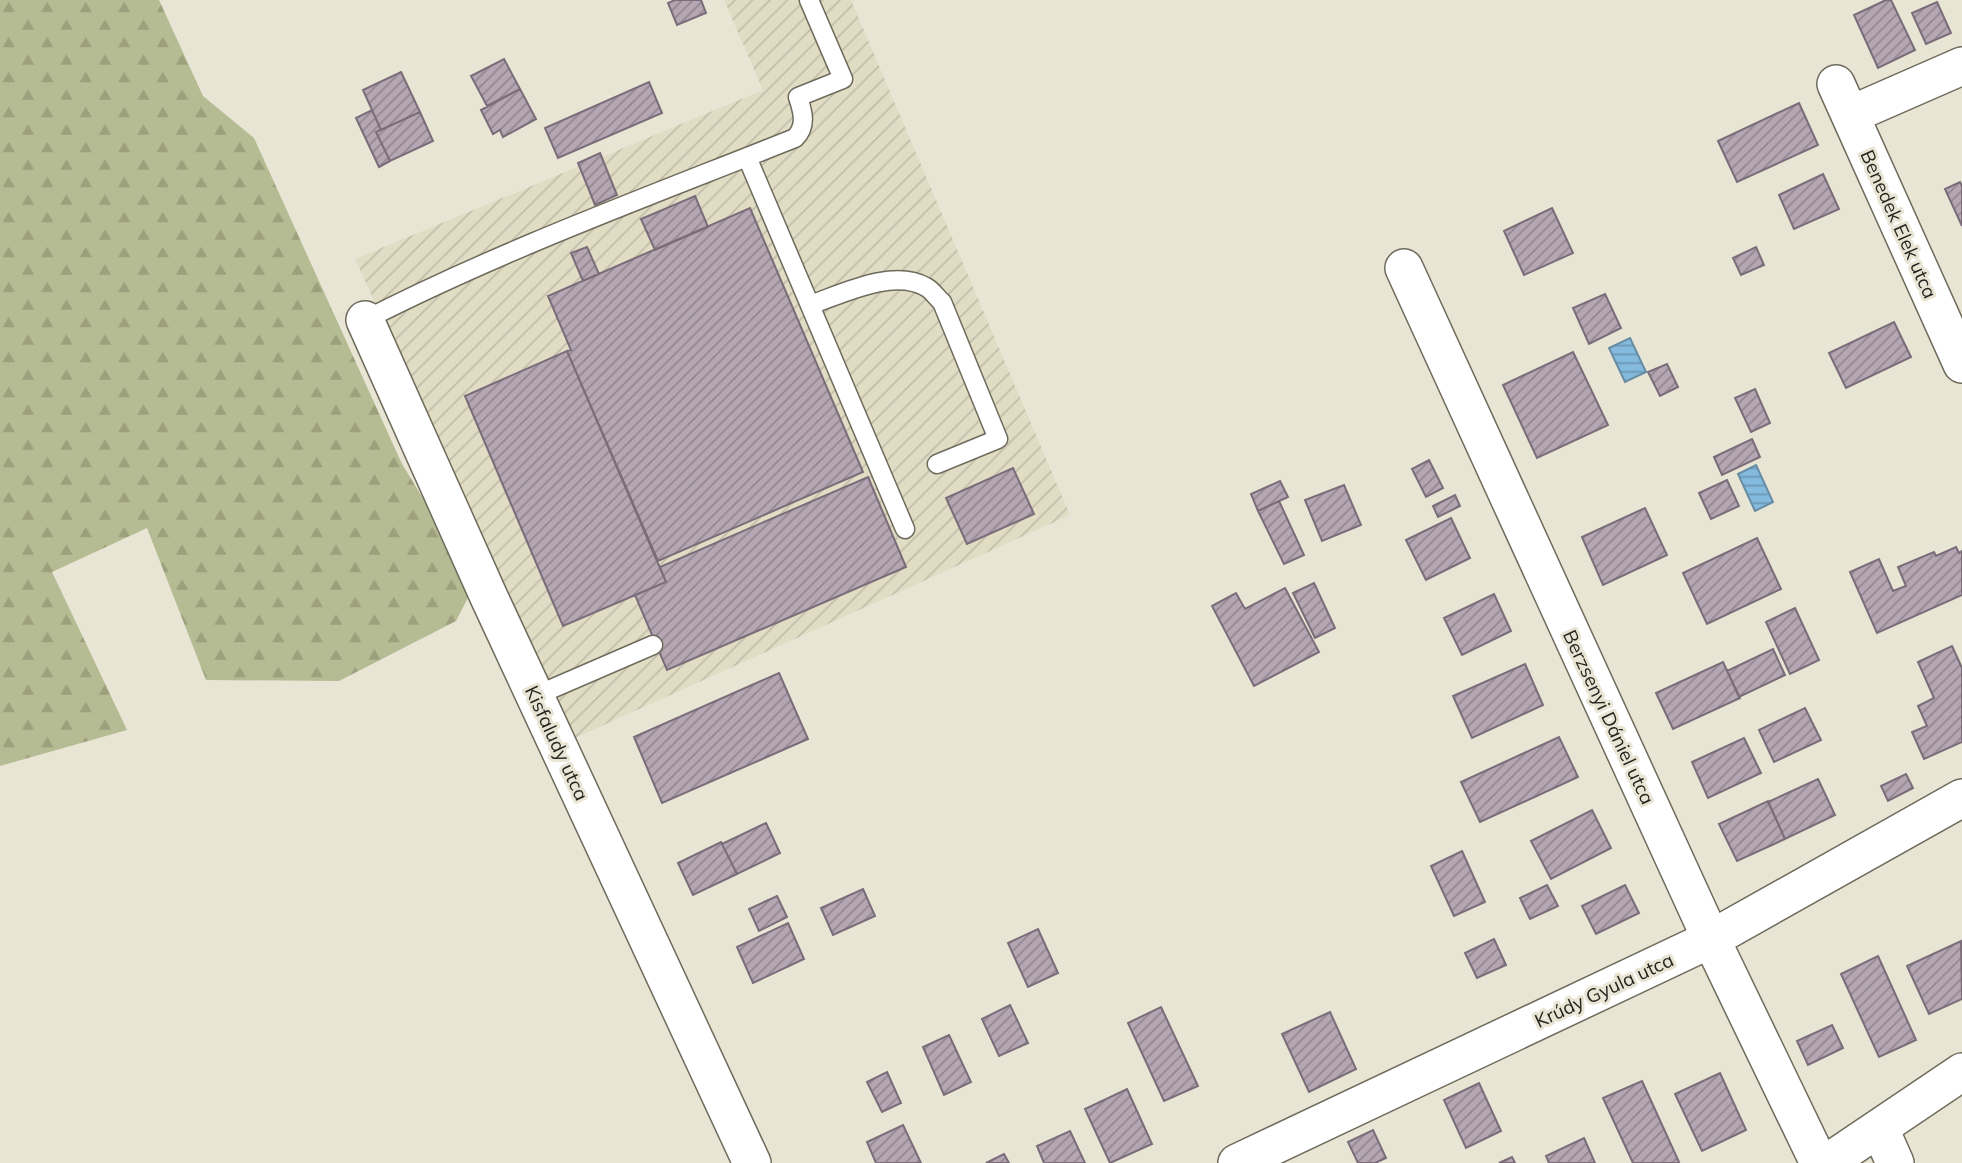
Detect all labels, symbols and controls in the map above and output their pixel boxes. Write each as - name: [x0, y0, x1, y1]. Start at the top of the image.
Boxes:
- street label: Benedek Elek utca: [1855, 146, 1943, 302]
- street label: Berzsenyi Dániel utca: [1558, 626, 1660, 808]
- street label: Kisfaludy utca: [520, 682, 594, 804]
- street label: Krúdy Gyula utca: [1531, 947, 1677, 1033]

